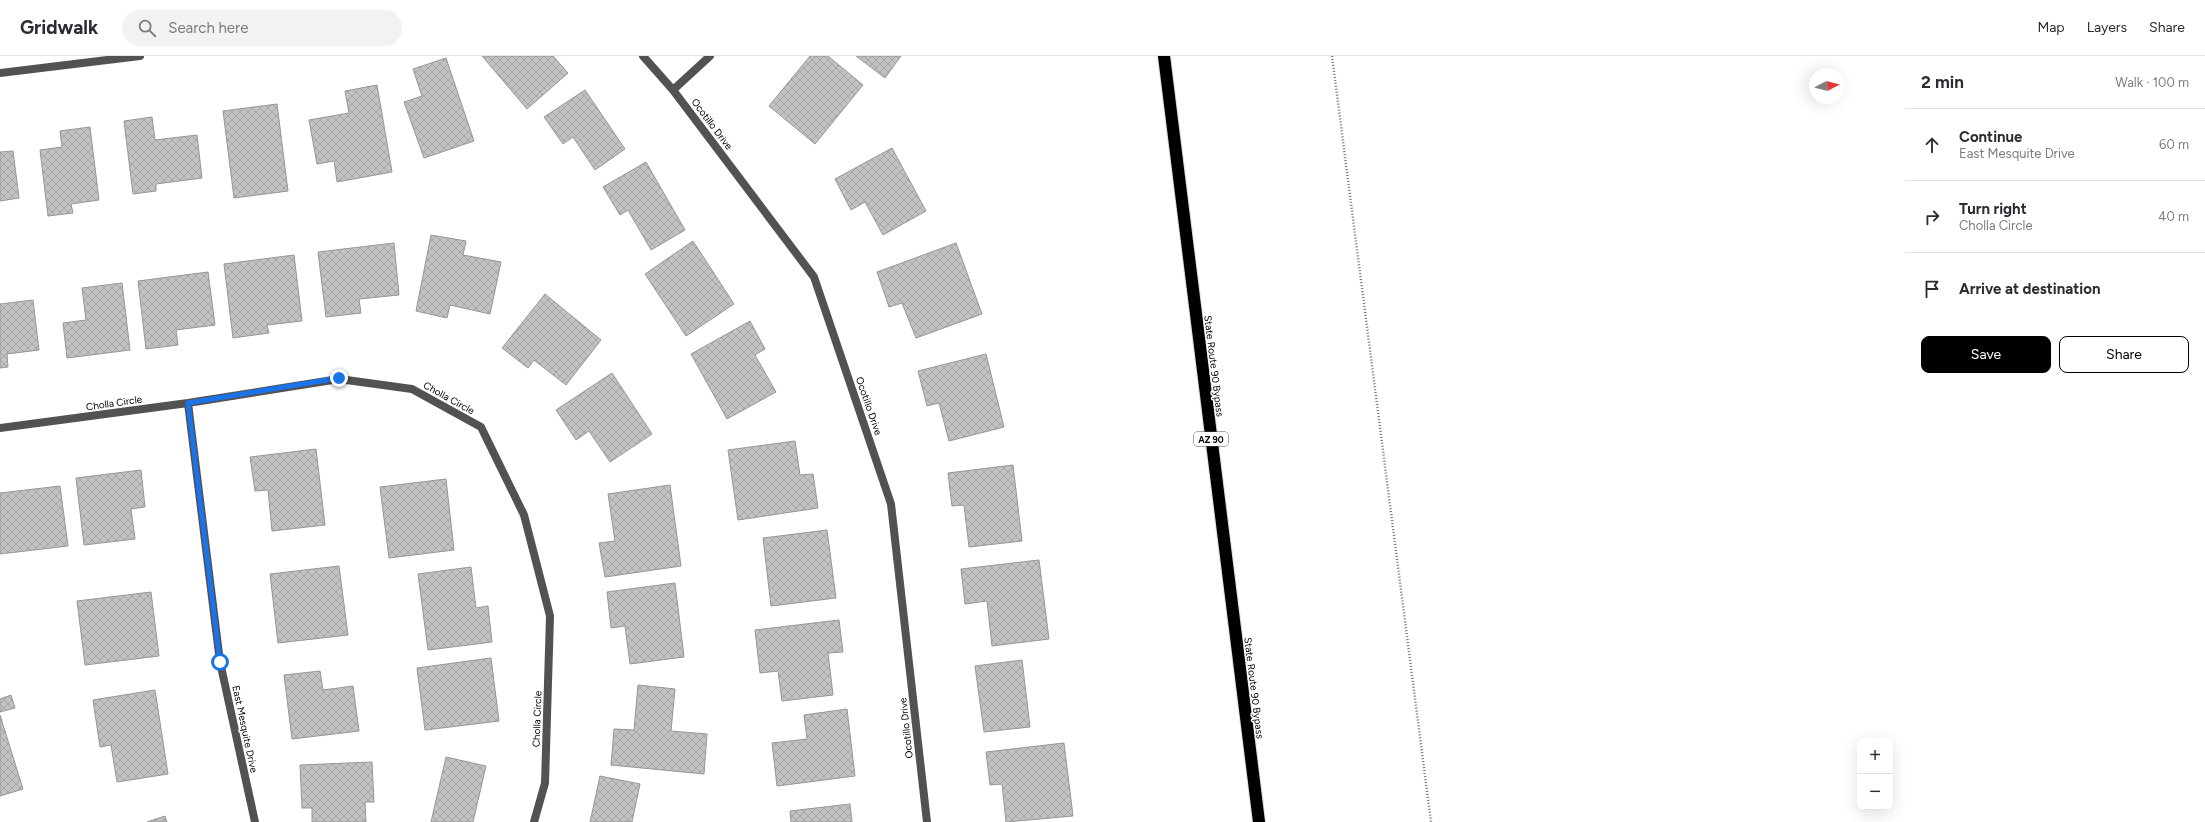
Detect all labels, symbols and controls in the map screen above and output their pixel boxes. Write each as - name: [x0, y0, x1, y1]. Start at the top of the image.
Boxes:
- search box: [122, 10, 402, 46]
- text: Gridwalk: [20, 16, 98, 39]
- icon: search: [136, 17, 158, 39]
- text: Search here: [168, 19, 248, 37]
- text: Map: [2037, 19, 2065, 36]
- text: Layers: [2087, 19, 2127, 36]
- text: Share: [2149, 19, 2185, 36]
- north arrow: [1809, 68, 1845, 104]
- text: 2 min: [1921, 72, 1964, 92]
- text: Walk · 100 m: [2115, 75, 2189, 90]
- street label: Ocotillo Drive: [688, 96, 736, 153]
- text: Continue: [1959, 128, 2022, 146]
- icon: ahead: [1921, 134, 1943, 156]
- text: 60 m: [2159, 137, 2189, 152]
- text: East Mesquite Drive: [1959, 146, 2075, 161]
- text: Turn right: [1959, 200, 2027, 218]
- icon: right: [1921, 206, 1943, 228]
- text: 40 m: [2158, 209, 2189, 224]
- text: Cholla Circle: [1959, 218, 2033, 233]
- icon: arrive: [1921, 278, 1943, 300]
- text: Arrive at destination: [1959, 280, 2100, 298]
- street label: State Route 90 Bypass: [1201, 314, 1227, 418]
- button: Save: [1921, 336, 2051, 373]
- button: Share: [2059, 336, 2189, 373]
- route end: [330, 369, 348, 387]
- street label: Ocotillo Drive: [853, 375, 885, 437]
- street label: Cholla Circle: [421, 379, 477, 418]
- street label: Cholla Circle: [85, 393, 143, 413]
- road number: AZ 90: [1194, 432, 1228, 446]
- street label: State Route 90 Bypass: [1241, 636, 1267, 740]
- route start: [211, 653, 229, 671]
- street label: East Mesquite Drive: [229, 684, 261, 774]
- street label: Cholla Circle: [530, 690, 545, 747]
- street label: Ocotillo Drive: [896, 697, 916, 759]
- map controls: [1857, 738, 1893, 810]
- button: +: [1857, 738, 1893, 774]
- button: −: [1857, 774, 1893, 810]

